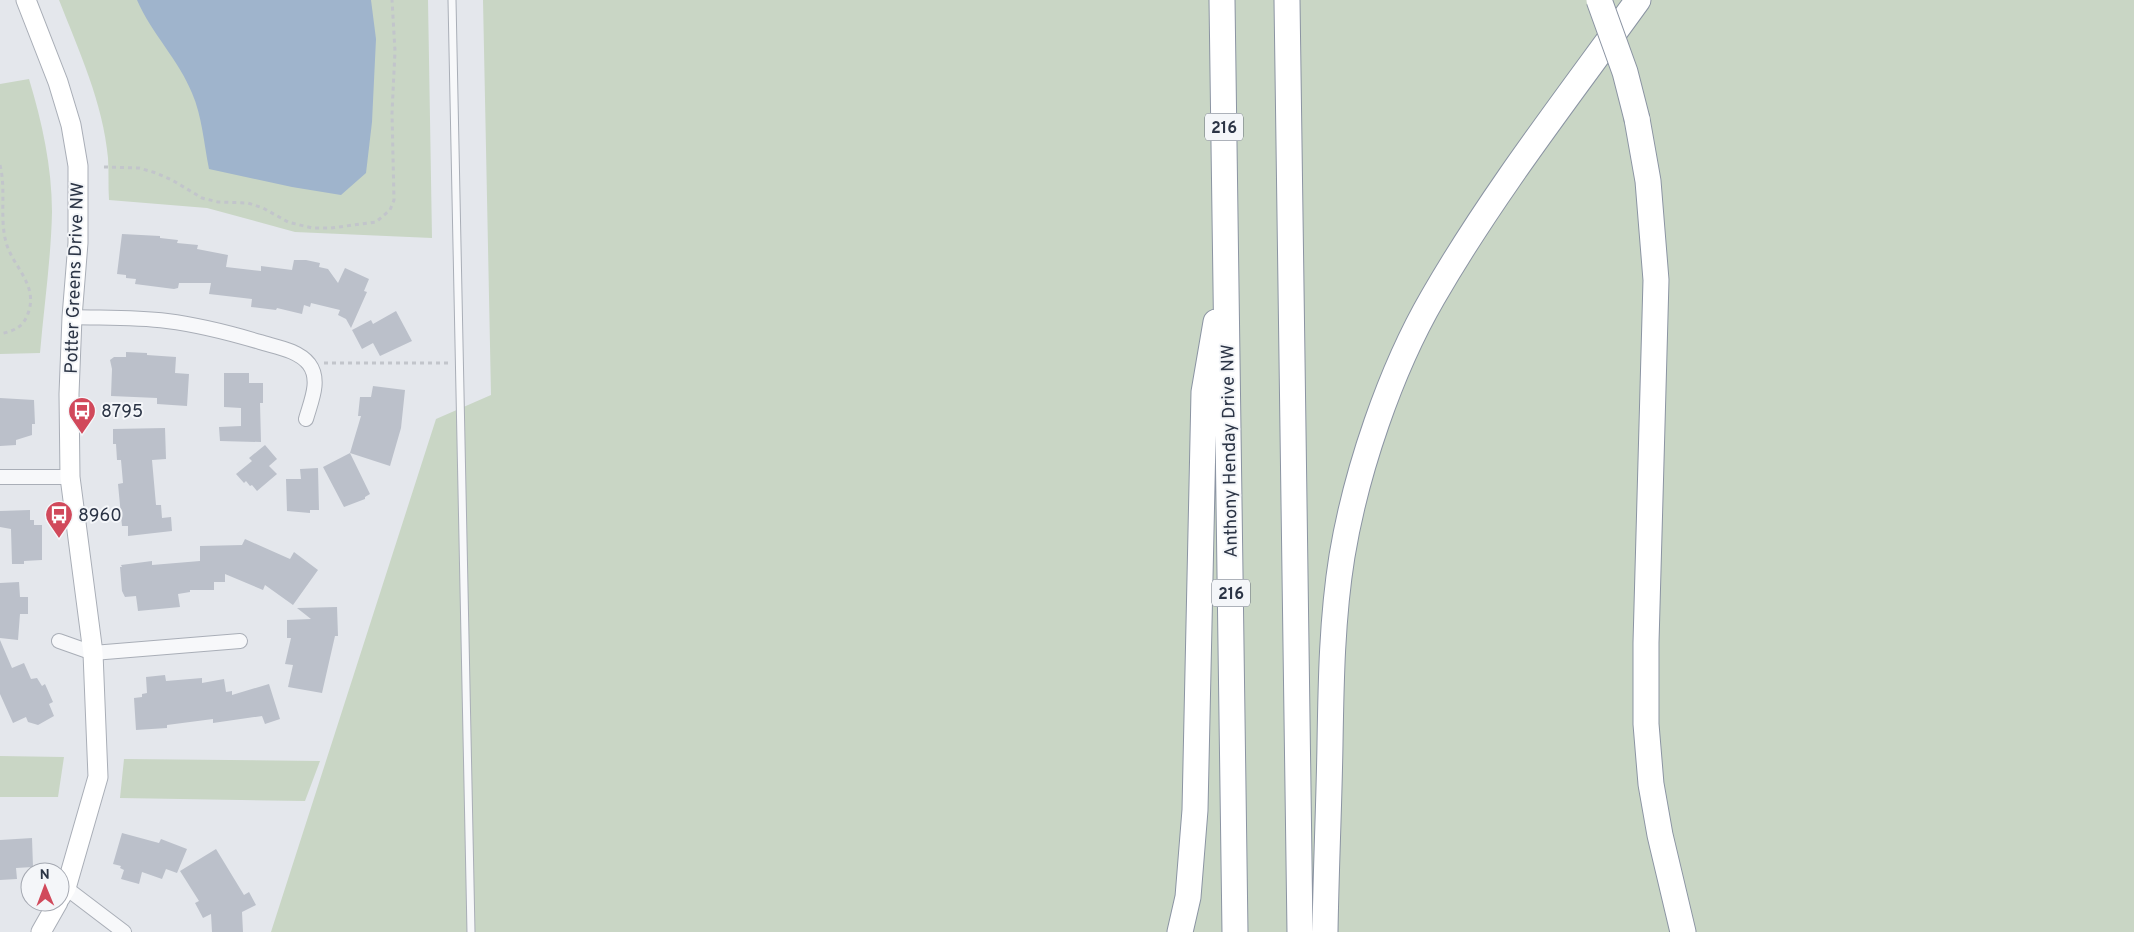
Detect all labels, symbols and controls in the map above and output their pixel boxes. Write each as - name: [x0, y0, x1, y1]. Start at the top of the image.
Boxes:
- road number: 216: [1205, 114, 1243, 140]
- street label: Potter Greens Drive NW: [61, 182, 90, 374]
- street label: Anthony Henday Drive NW: [1217, 344, 1244, 558]
- bus stop icon: 8795: [67, 396, 97, 435]
- place label: 8795: [101, 401, 143, 424]
- bus stop icon: 8960: [44, 500, 74, 539]
- place label: 8960: [78, 505, 122, 528]
- road number: 216: [1212, 580, 1250, 606]
- north arrow: [20, 862, 70, 912]
- text: N: [40, 867, 50, 884]

